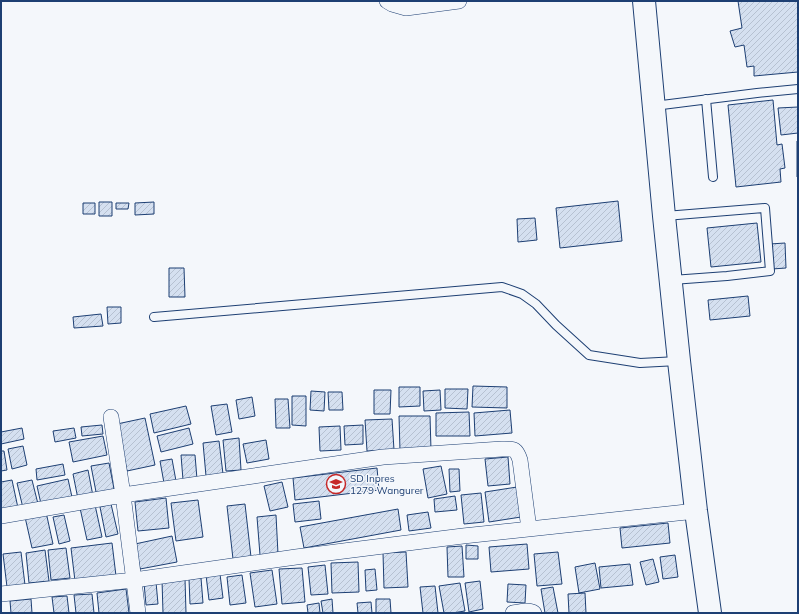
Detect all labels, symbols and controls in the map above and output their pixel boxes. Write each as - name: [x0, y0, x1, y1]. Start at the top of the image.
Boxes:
- place label: SD Inpres 1279 Wangurer: [350, 472, 424, 497]
- school or university icon: SD Inpres 1279 Wangurer: [325, 473, 347, 495]

